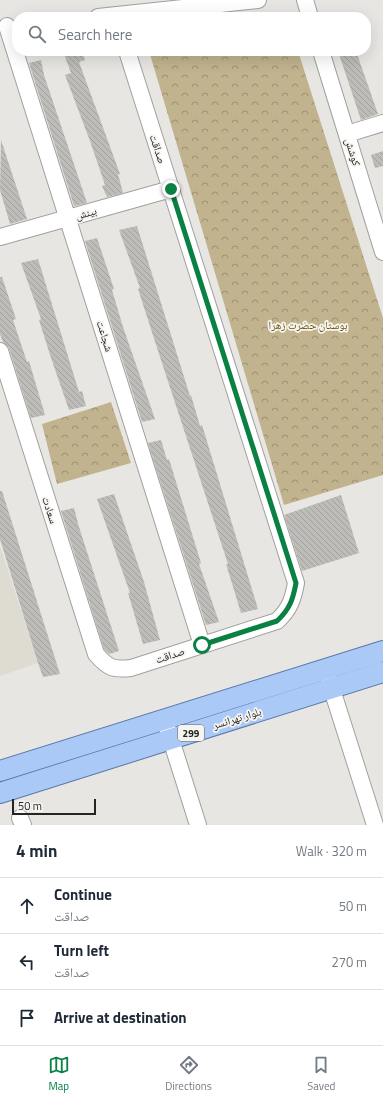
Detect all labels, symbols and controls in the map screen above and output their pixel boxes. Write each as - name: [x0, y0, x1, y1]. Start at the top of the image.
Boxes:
- search box: [12, 12, 371, 56]
- icon: search: [26, 23, 48, 45]
- text: Search here: [58, 23, 132, 46]
- street label: صداقت: [146, 132, 170, 166]
- street label: کوشش: [341, 136, 365, 168]
- route end: [162, 180, 180, 198]
- street label: بینش: [74, 202, 98, 224]
- park label: بوستان حضرت زهرا: [269, 317, 347, 333]
- street label: شجاعت: [93, 318, 117, 354]
- street label: سعادت: [38, 494, 62, 526]
- route start: [193, 636, 211, 654]
- street label: صداقت: [153, 643, 187, 667]
- street label: بلوار تهرانسر: [210, 703, 263, 733]
- road number: 299: [178, 725, 204, 741]
- scale bar: [12, 797, 96, 816]
- text: 50 m: [18, 798, 42, 814]
- text: 4 min: [16, 838, 57, 864]
- text: Walk · 320 m: [296, 841, 367, 861]
- text: Continue: [54, 883, 112, 906]
- icon: ahead: [16, 895, 38, 917]
- text: 50 m: [339, 896, 367, 916]
- text: صداقت: [54, 906, 90, 926]
- text: Turn left: [54, 939, 109, 962]
- icon: left: [16, 951, 38, 973]
- text: 270 m: [331, 952, 367, 972]
- text: صداقت: [54, 962, 90, 982]
- text: Arrive at destination: [54, 1006, 187, 1029]
- icon: arrive: [16, 1007, 38, 1029]
- tab: Map: [48, 1054, 70, 1094]
- tab: Directions: [165, 1054, 212, 1094]
- tab: Saved: [307, 1054, 335, 1094]

